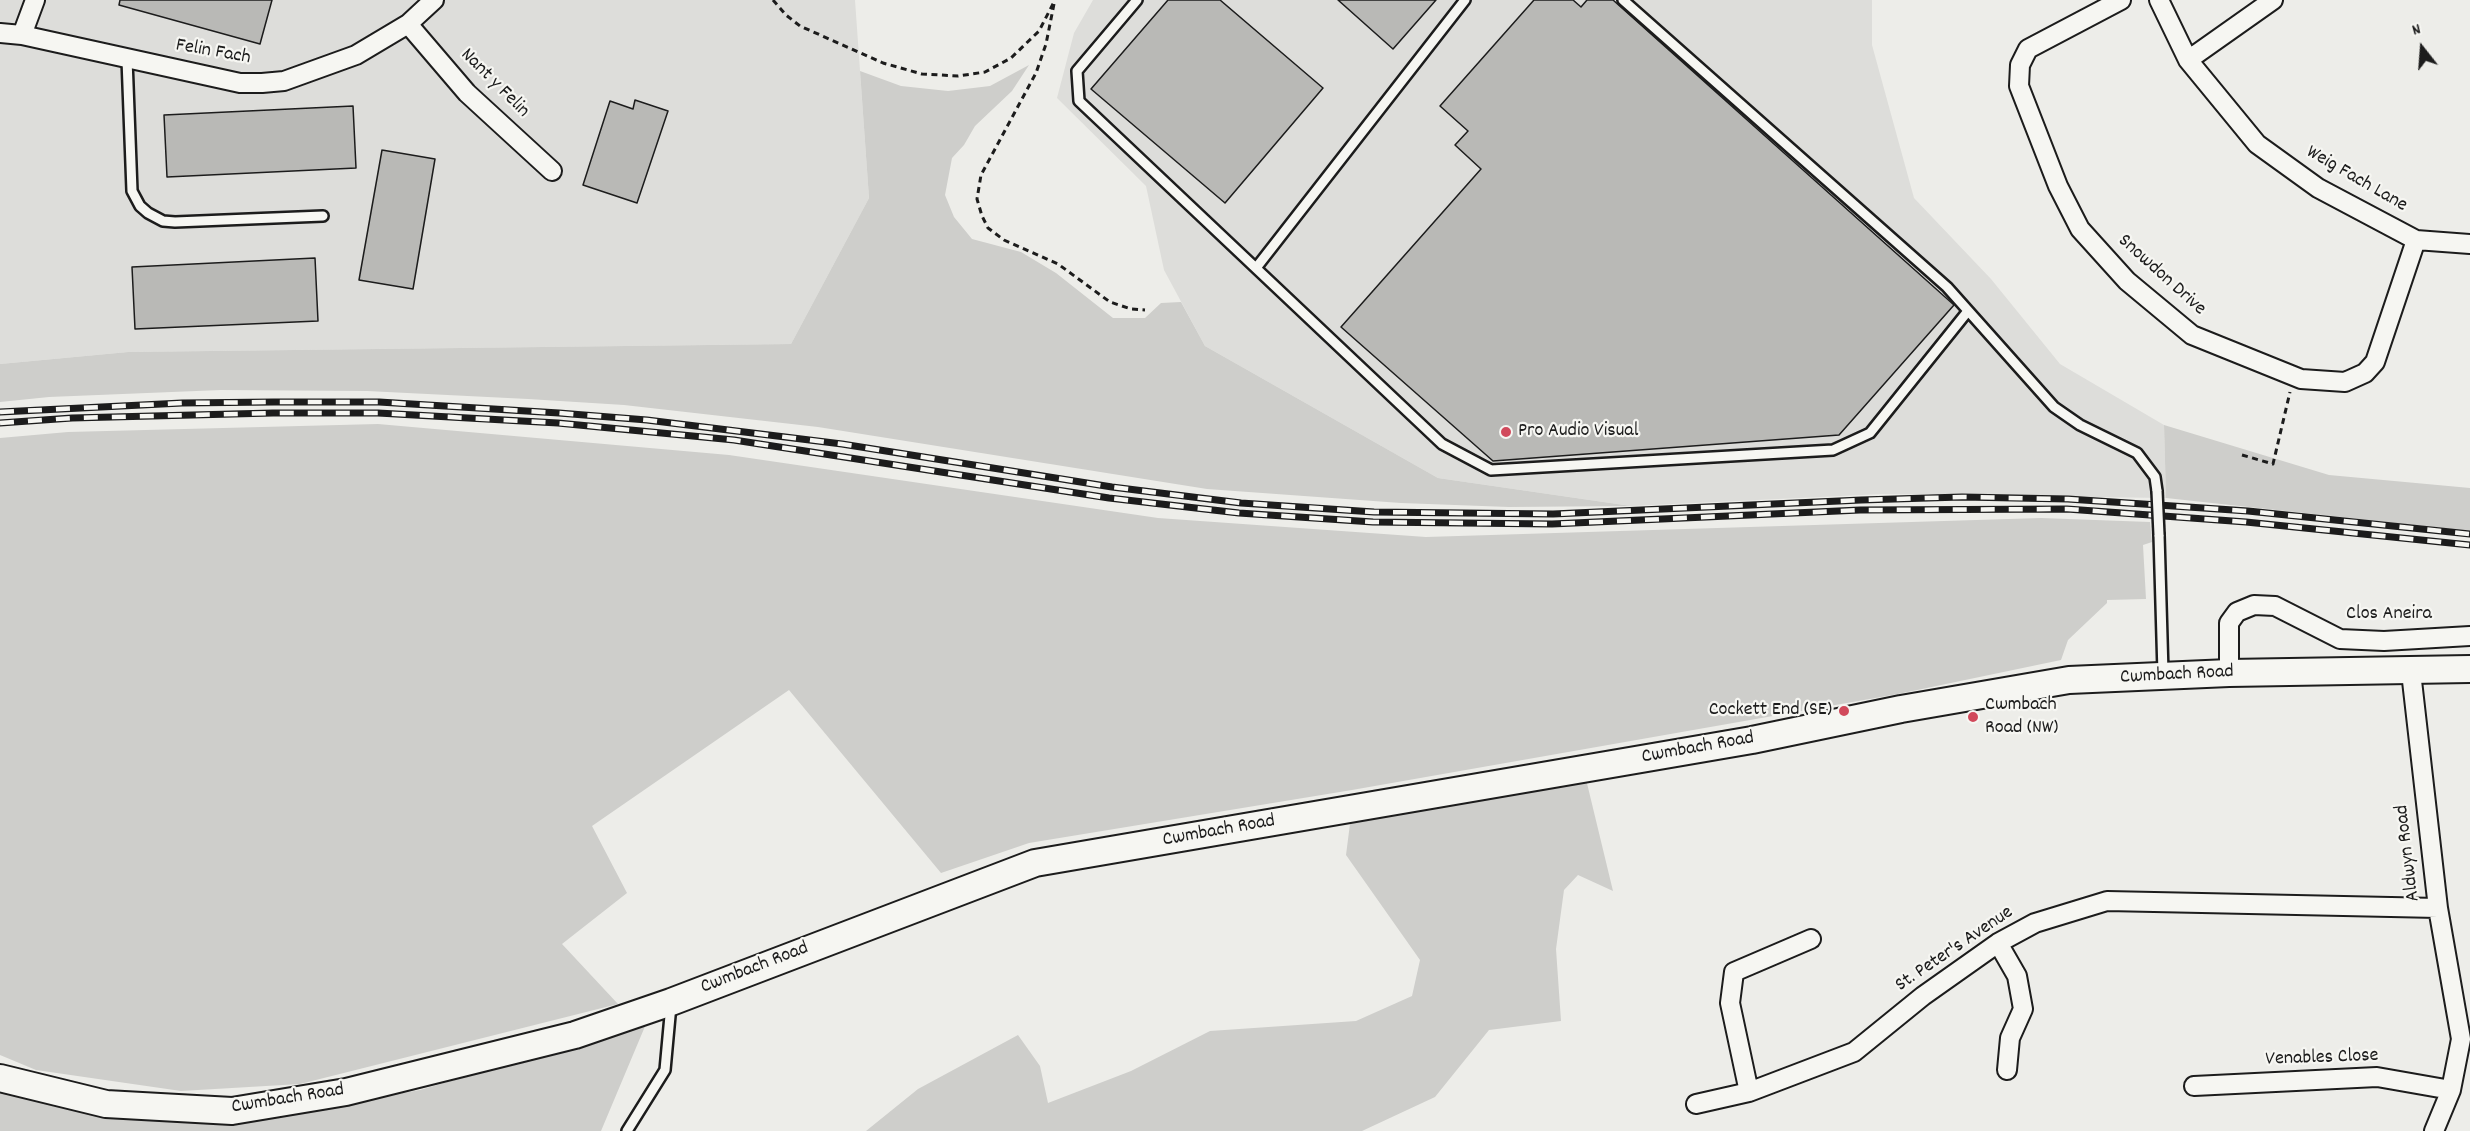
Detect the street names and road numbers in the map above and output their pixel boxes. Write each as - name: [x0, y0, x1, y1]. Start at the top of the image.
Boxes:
- street label: Felin Fach: [174, 35, 252, 71]
- street label: Nant y Felin: [454, 44, 534, 124]
- street label: Weig Fach Lane: [2301, 141, 2411, 219]
- street label: Snowdon Drive: [2112, 230, 2210, 322]
- street label: Clos Aneira: [2346, 603, 2432, 627]
- street label: Cwmbach Road: [2120, 661, 2234, 691]
- street label: Cwmbach Road: [1640, 727, 1756, 771]
- street label: Aldwyn Road: [2391, 803, 2427, 903]
- street label: Cwmbach Road: [1161, 810, 1277, 854]
- street label: St. Peter's Avenue: [1891, 902, 2019, 998]
- street label: Cwmbach Road: [698, 937, 812, 1001]
- street label: Venables Close: [2265, 1045, 2379, 1073]
- street label: Cwmbach Road: [230, 1079, 346, 1121]

